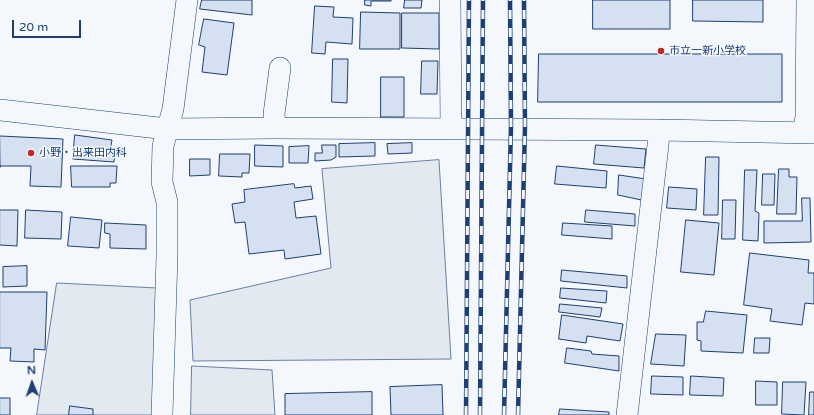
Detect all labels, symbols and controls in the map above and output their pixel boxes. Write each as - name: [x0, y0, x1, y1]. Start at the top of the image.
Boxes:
- scale bar: [14, 12, 83, 38]
- text: 20 m: [19, 20, 48, 34]
- place label: 市立一新小学校: [669, 44, 746, 58]
- marker: 市立一新小学校: [656, 46, 666, 56]
- place label: 小野・出来田内科: [39, 146, 127, 160]
- marker: 小野・出来田内科: [26, 148, 36, 158]
- north arrow: [12, 363, 52, 403]
- text: N: [27, 364, 36, 377]

